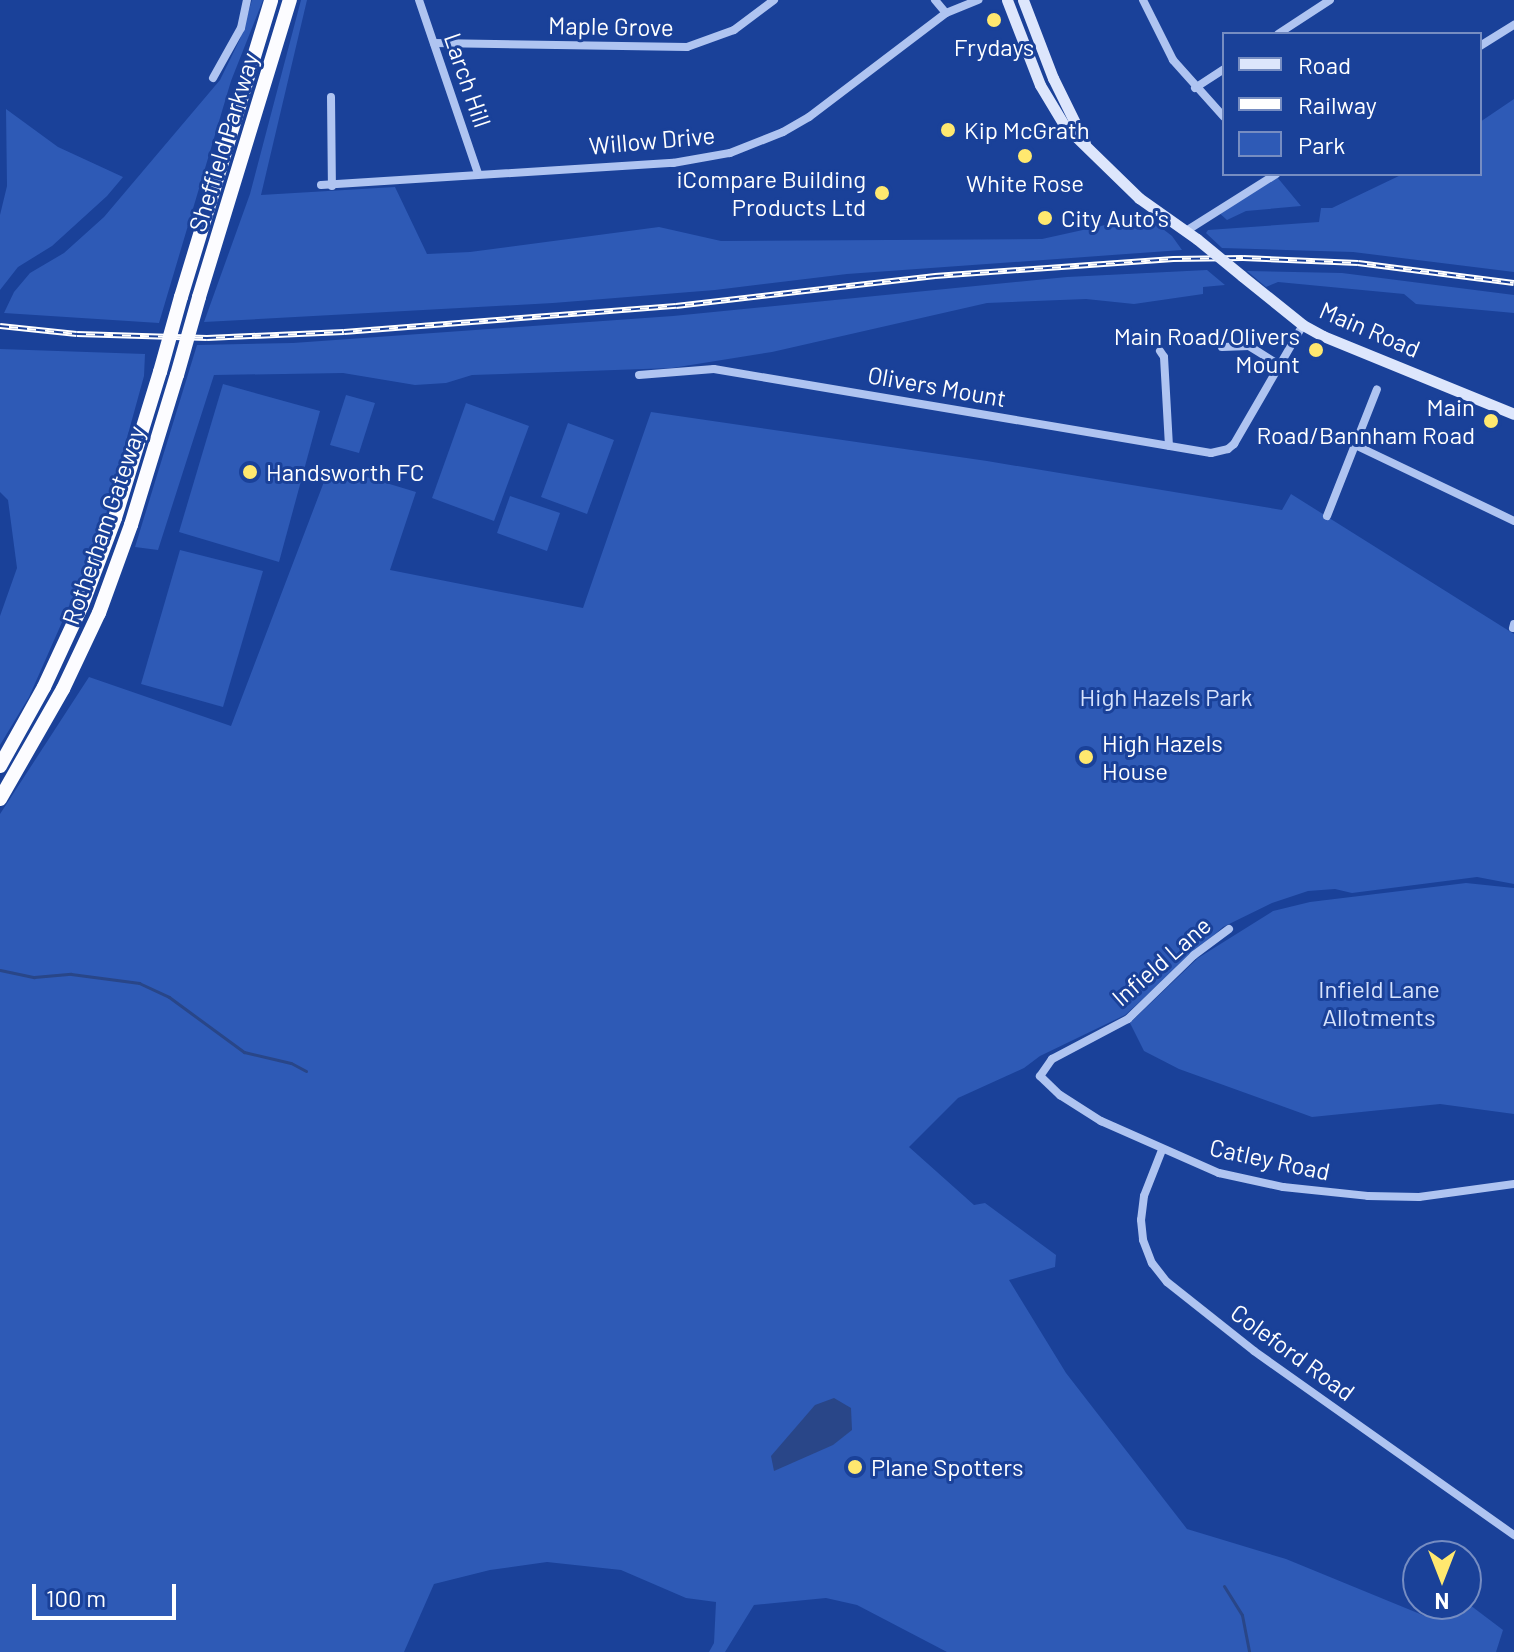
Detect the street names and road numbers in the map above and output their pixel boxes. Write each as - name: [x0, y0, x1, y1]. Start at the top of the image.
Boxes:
- street label: Maple Grove: [548, 11, 674, 41]
- street label: Larch Hill: [438, 29, 498, 131]
- street label: Sheffield Parkway: [182, 49, 264, 235]
- street label: Willow Drive: [588, 120, 716, 160]
- street label: Main Road: [1315, 295, 1425, 363]
- street label: Olivers Mount: [865, 360, 1009, 412]
- street label: Rotherham Gateway: [55, 422, 151, 628]
- street label: Infield Lane: [1106, 910, 1216, 1012]
- street label: Catley Road: [1207, 1132, 1333, 1186]
- street label: Coleford Road: [1226, 1297, 1360, 1407]

